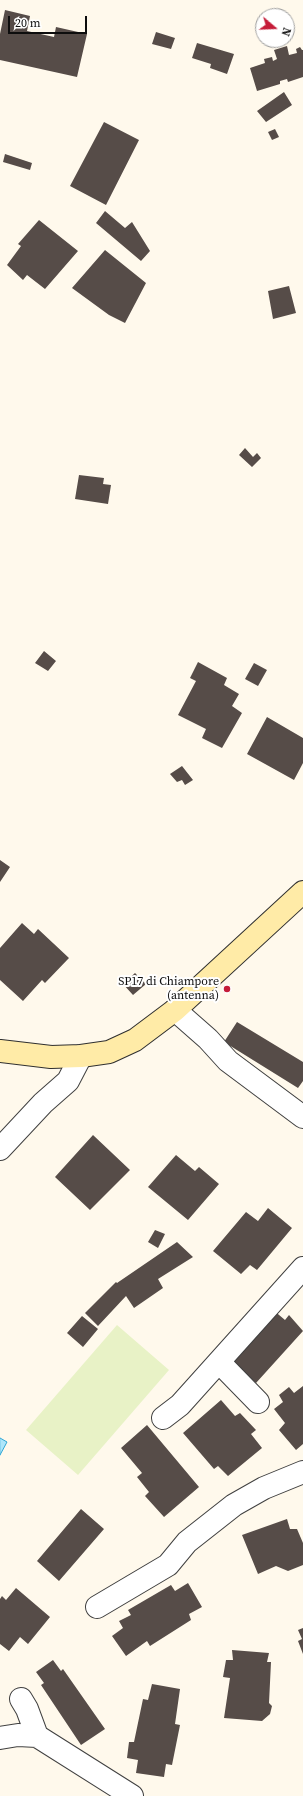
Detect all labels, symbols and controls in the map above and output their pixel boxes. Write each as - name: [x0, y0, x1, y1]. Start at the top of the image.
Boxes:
- scale bar: [10, 8, 89, 34]
- north arrow: [255, 8, 295, 48]
- text: 20 m: [15, 15, 41, 31]
- text: N: [277, 26, 294, 38]
- place label: SP17 di Chiampore (antenna): [118, 975, 219, 1003]
- marker: SP17 di Chiampore (antenna): [222, 984, 232, 994]

